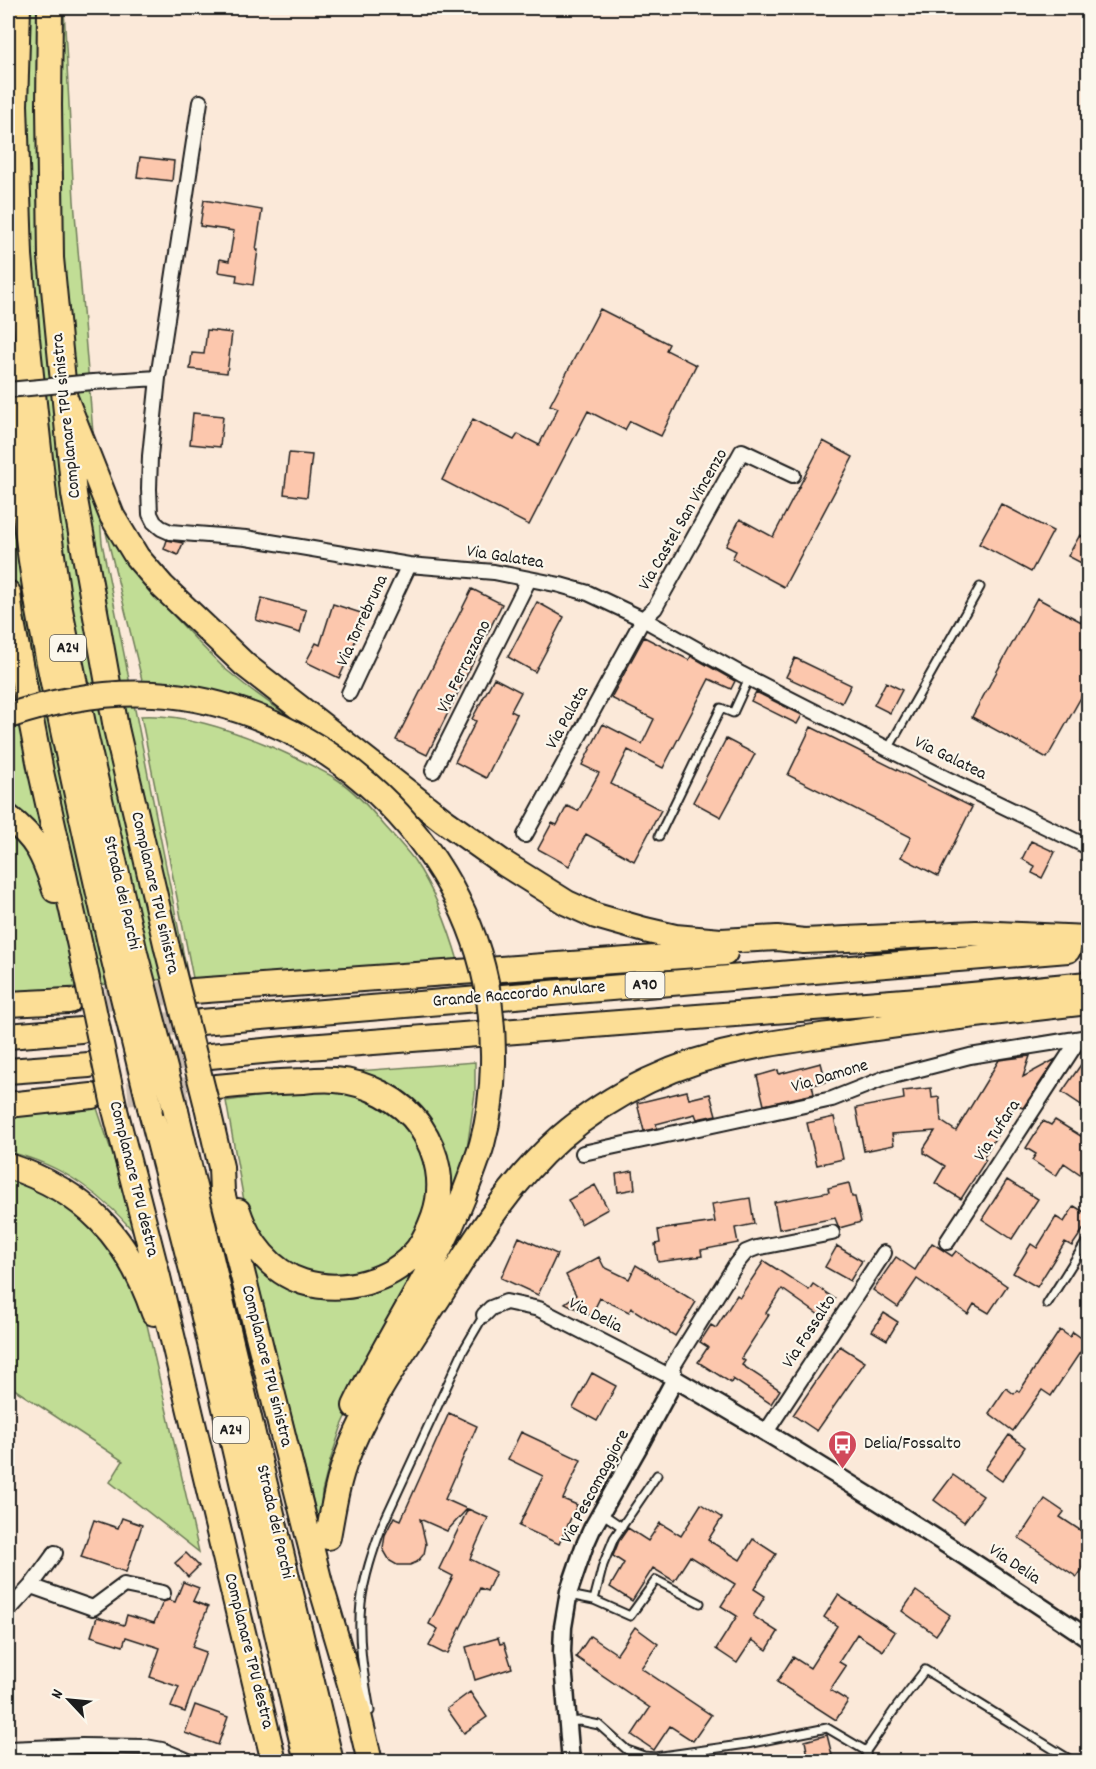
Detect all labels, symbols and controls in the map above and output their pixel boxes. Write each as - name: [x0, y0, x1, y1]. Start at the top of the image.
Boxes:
- street label: Complanare TPU sinistra: [46, 332, 88, 500]
- street label: Via Castel San Vincenzo: [633, 445, 735, 595]
- street label: Via Galatea: [465, 540, 546, 577]
- street label: Via Torrebruna: [331, 571, 395, 671]
- street label: Via Ferrazzano: [432, 616, 498, 718]
- road number: A24: [50, 635, 86, 661]
- street label: Via Palata: [540, 681, 596, 754]
- street label: Via Galatea: [910, 731, 991, 788]
- street label: Complanare TPU sinistra: [123, 809, 185, 977]
- street label: Strada dei Parchi: [96, 833, 146, 953]
- road number: A90: [626, 972, 664, 998]
- street label: Grande Raccordo Anulare: [432, 975, 606, 1015]
- street label: Via Damone: [789, 1053, 871, 1100]
- street label: Via Tufara: [969, 1095, 1028, 1167]
- street label: Complanare TPU destra: [102, 1099, 165, 1260]
- street label: Complanare TPU sinistra: [234, 1283, 298, 1450]
- street label: Via Fossalto: [777, 1290, 843, 1374]
- street label: Via Delia: [564, 1292, 627, 1340]
- road number: A24: [213, 1417, 249, 1443]
- street label: Via Pescomaggiore: [555, 1425, 637, 1548]
- bus stop icon: Delia/Fossalto: [827, 1428, 859, 1470]
- place label: Delia/Fossalto: [864, 1432, 961, 1457]
- street label: Strada dei Parchi: [249, 1462, 299, 1582]
- street label: Via Delia: [983, 1538, 1045, 1592]
- street label: Complanare TPU destra: [217, 1571, 280, 1732]
- north arrow: [39, 1670, 99, 1730]
- text: N: [46, 1686, 70, 1703]

